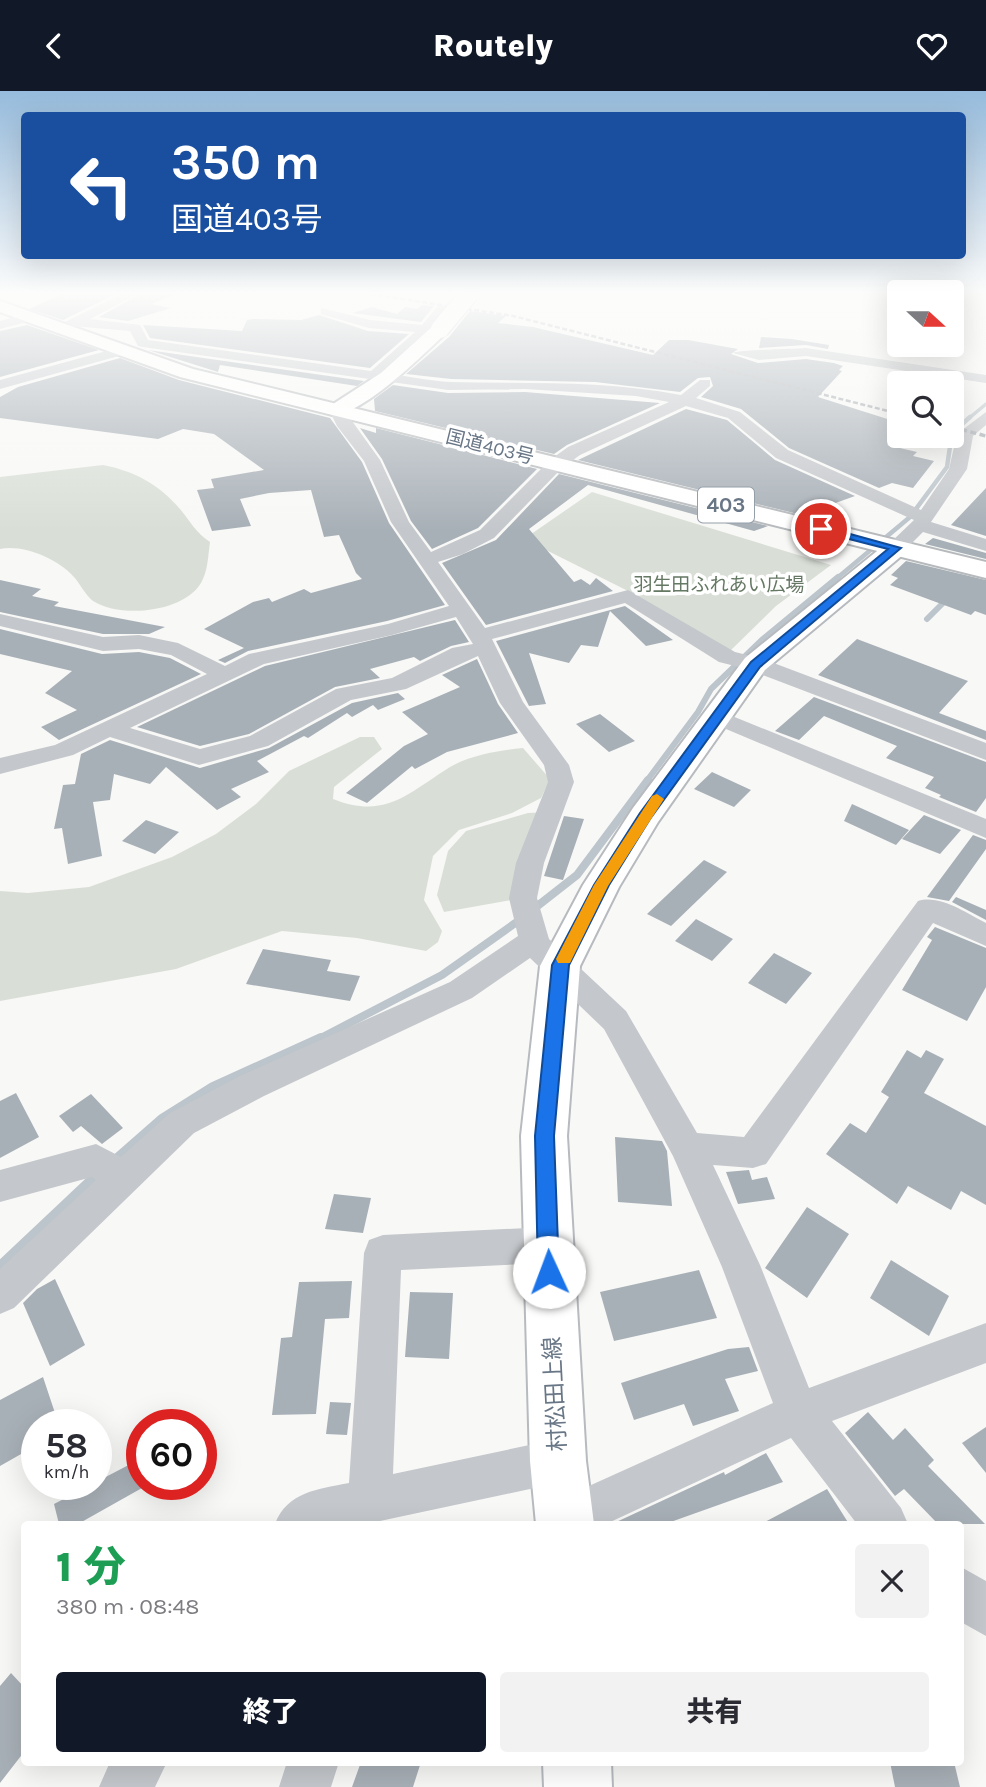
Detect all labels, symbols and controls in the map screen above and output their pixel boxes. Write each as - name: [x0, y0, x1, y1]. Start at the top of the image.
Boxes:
- icon: back: [35, 27, 73, 65]
- text: Routely: [433, 27, 553, 64]
- icon: heart: [913, 27, 951, 65]
- text: 350 m: [171, 134, 320, 191]
- icon: left: [56, 140, 147, 231]
- text: 国道403号: [171, 201, 323, 238]
- north arrow: [887, 280, 964, 357]
- map controls: [887, 280, 964, 448]
- button: search: [887, 371, 964, 448]
- street label: 国道403号: [444, 425, 536, 469]
- road number: 403: [698, 487, 754, 523]
- pin: [791, 499, 851, 559]
- icon: arrive: [802, 510, 840, 548]
- park label: 羽生田ふれあい広場: [633, 574, 805, 596]
- position arrow: [512, 1235, 586, 1309]
- street label: 村松田上線: [539, 1336, 571, 1452]
- speed limit sign: 60: [126, 1409, 217, 1500]
- text: 58: [45, 1425, 88, 1466]
- text: km/h: [44, 1461, 89, 1483]
- text: 1 分: [56, 1542, 125, 1592]
- button: close: [855, 1544, 929, 1618]
- text: 380 m · 08:48: [56, 1593, 199, 1620]
- button: 終了: [56, 1672, 486, 1752]
- button: 共有: [500, 1672, 929, 1752]

